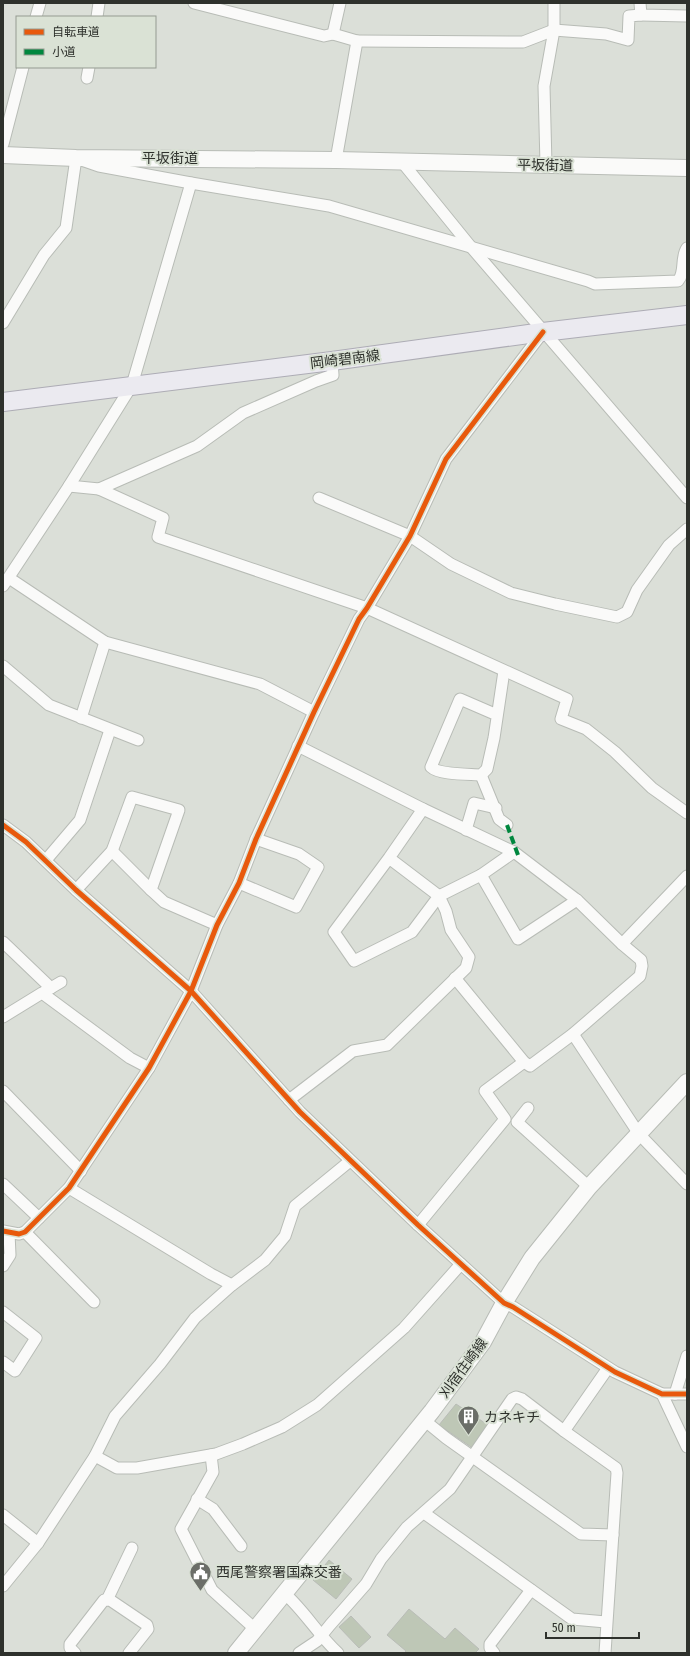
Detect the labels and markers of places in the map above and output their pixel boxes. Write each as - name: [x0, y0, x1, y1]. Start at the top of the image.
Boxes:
- building icon: カネキチ: [456, 1404, 482, 1437]
- place label: カネキチ: [484, 1409, 540, 1426]
- public building icon: 西尾警察署国森交番: [187, 1559, 213, 1592]
- place label: 西尾警察署国森交番: [216, 1564, 342, 1581]

